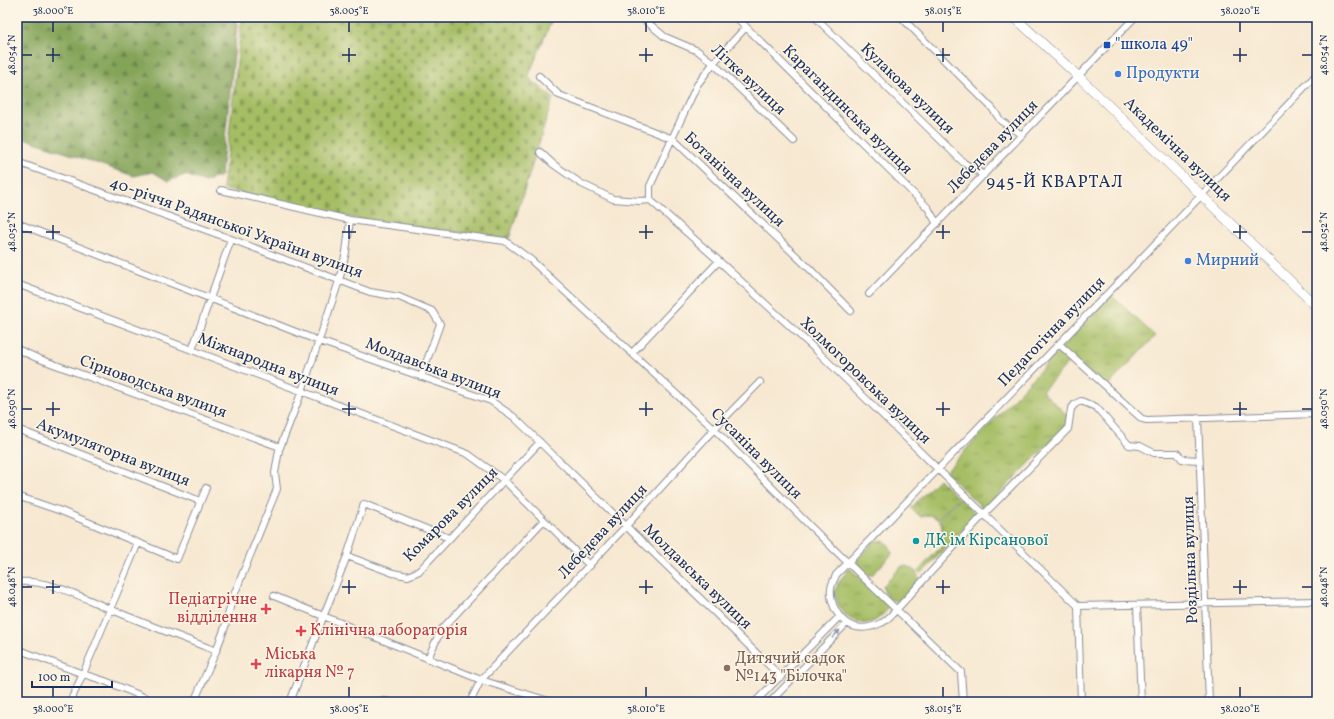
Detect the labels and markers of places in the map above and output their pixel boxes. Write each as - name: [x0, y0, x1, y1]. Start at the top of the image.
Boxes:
- place label: "школа 49": [1115, 34, 1193, 56]
- marker: "школа 49": [1102, 40, 1112, 50]
- place label: Продукти: [1126, 63, 1200, 85]
- marker: Продукти: [1113, 69, 1123, 79]
- place label: Мирний: [1196, 250, 1259, 272]
- marker: Мирний: [1183, 256, 1193, 266]
- place label: ДК ім Кірсанової: [924, 530, 1048, 552]
- marker: ДК ім Кірсанової: [911, 536, 921, 546]
- place label: Педіатрічне відділення: [168, 589, 257, 629]
- marker: Педіатрічне відділення: [260, 603, 272, 615]
- place label: Клінічна лабораторія: [310, 620, 468, 642]
- marker: Клінічна лабораторія: [295, 625, 307, 637]
- place label: Міська лікарня № 7: [265, 644, 355, 684]
- place label: Дитячий садок №143 "Білочка": [735, 648, 847, 688]
- marker: Міська лікарня № 7: [250, 658, 262, 670]
- marker: Дитячий садок №143 "Білочка": [722, 663, 732, 673]

